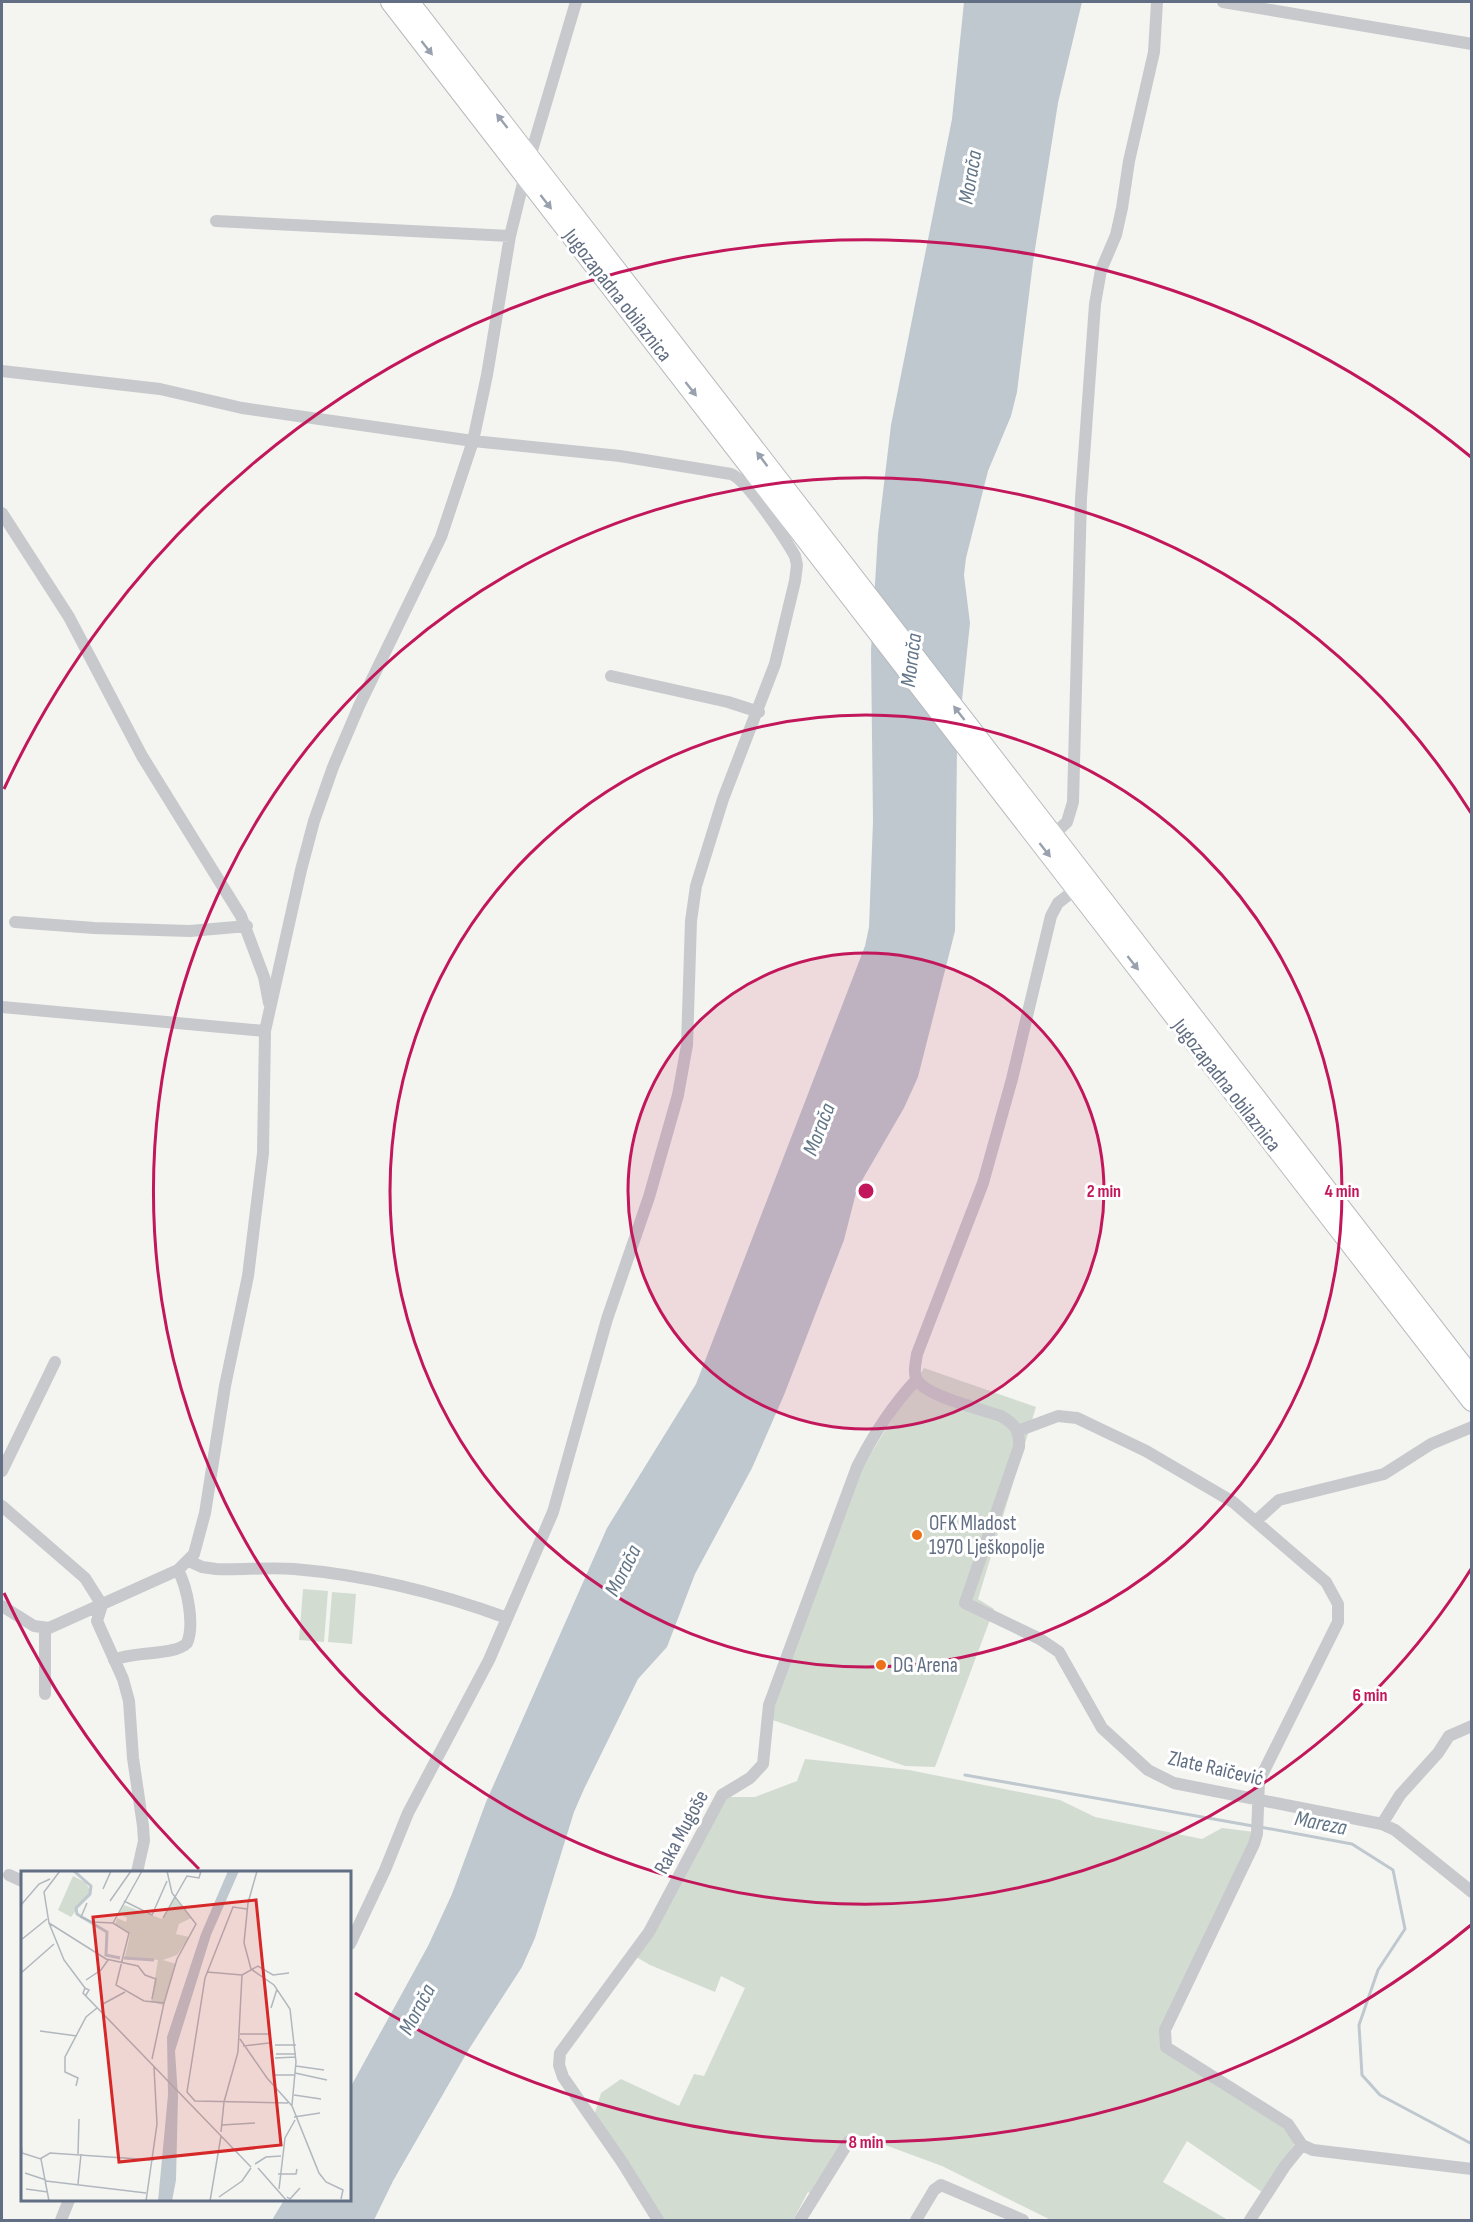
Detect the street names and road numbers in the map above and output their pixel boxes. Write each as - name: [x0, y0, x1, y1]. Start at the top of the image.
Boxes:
- street label: Jugozapadna obilaznica: [557, 223, 677, 367]
- street label: Jugozapadna obilaznica: [1166, 1013, 1286, 1157]
- street label: Zlate Raičević: [1166, 1745, 1266, 1792]
- street label: Raka Mugoše: [649, 1786, 714, 1878]

